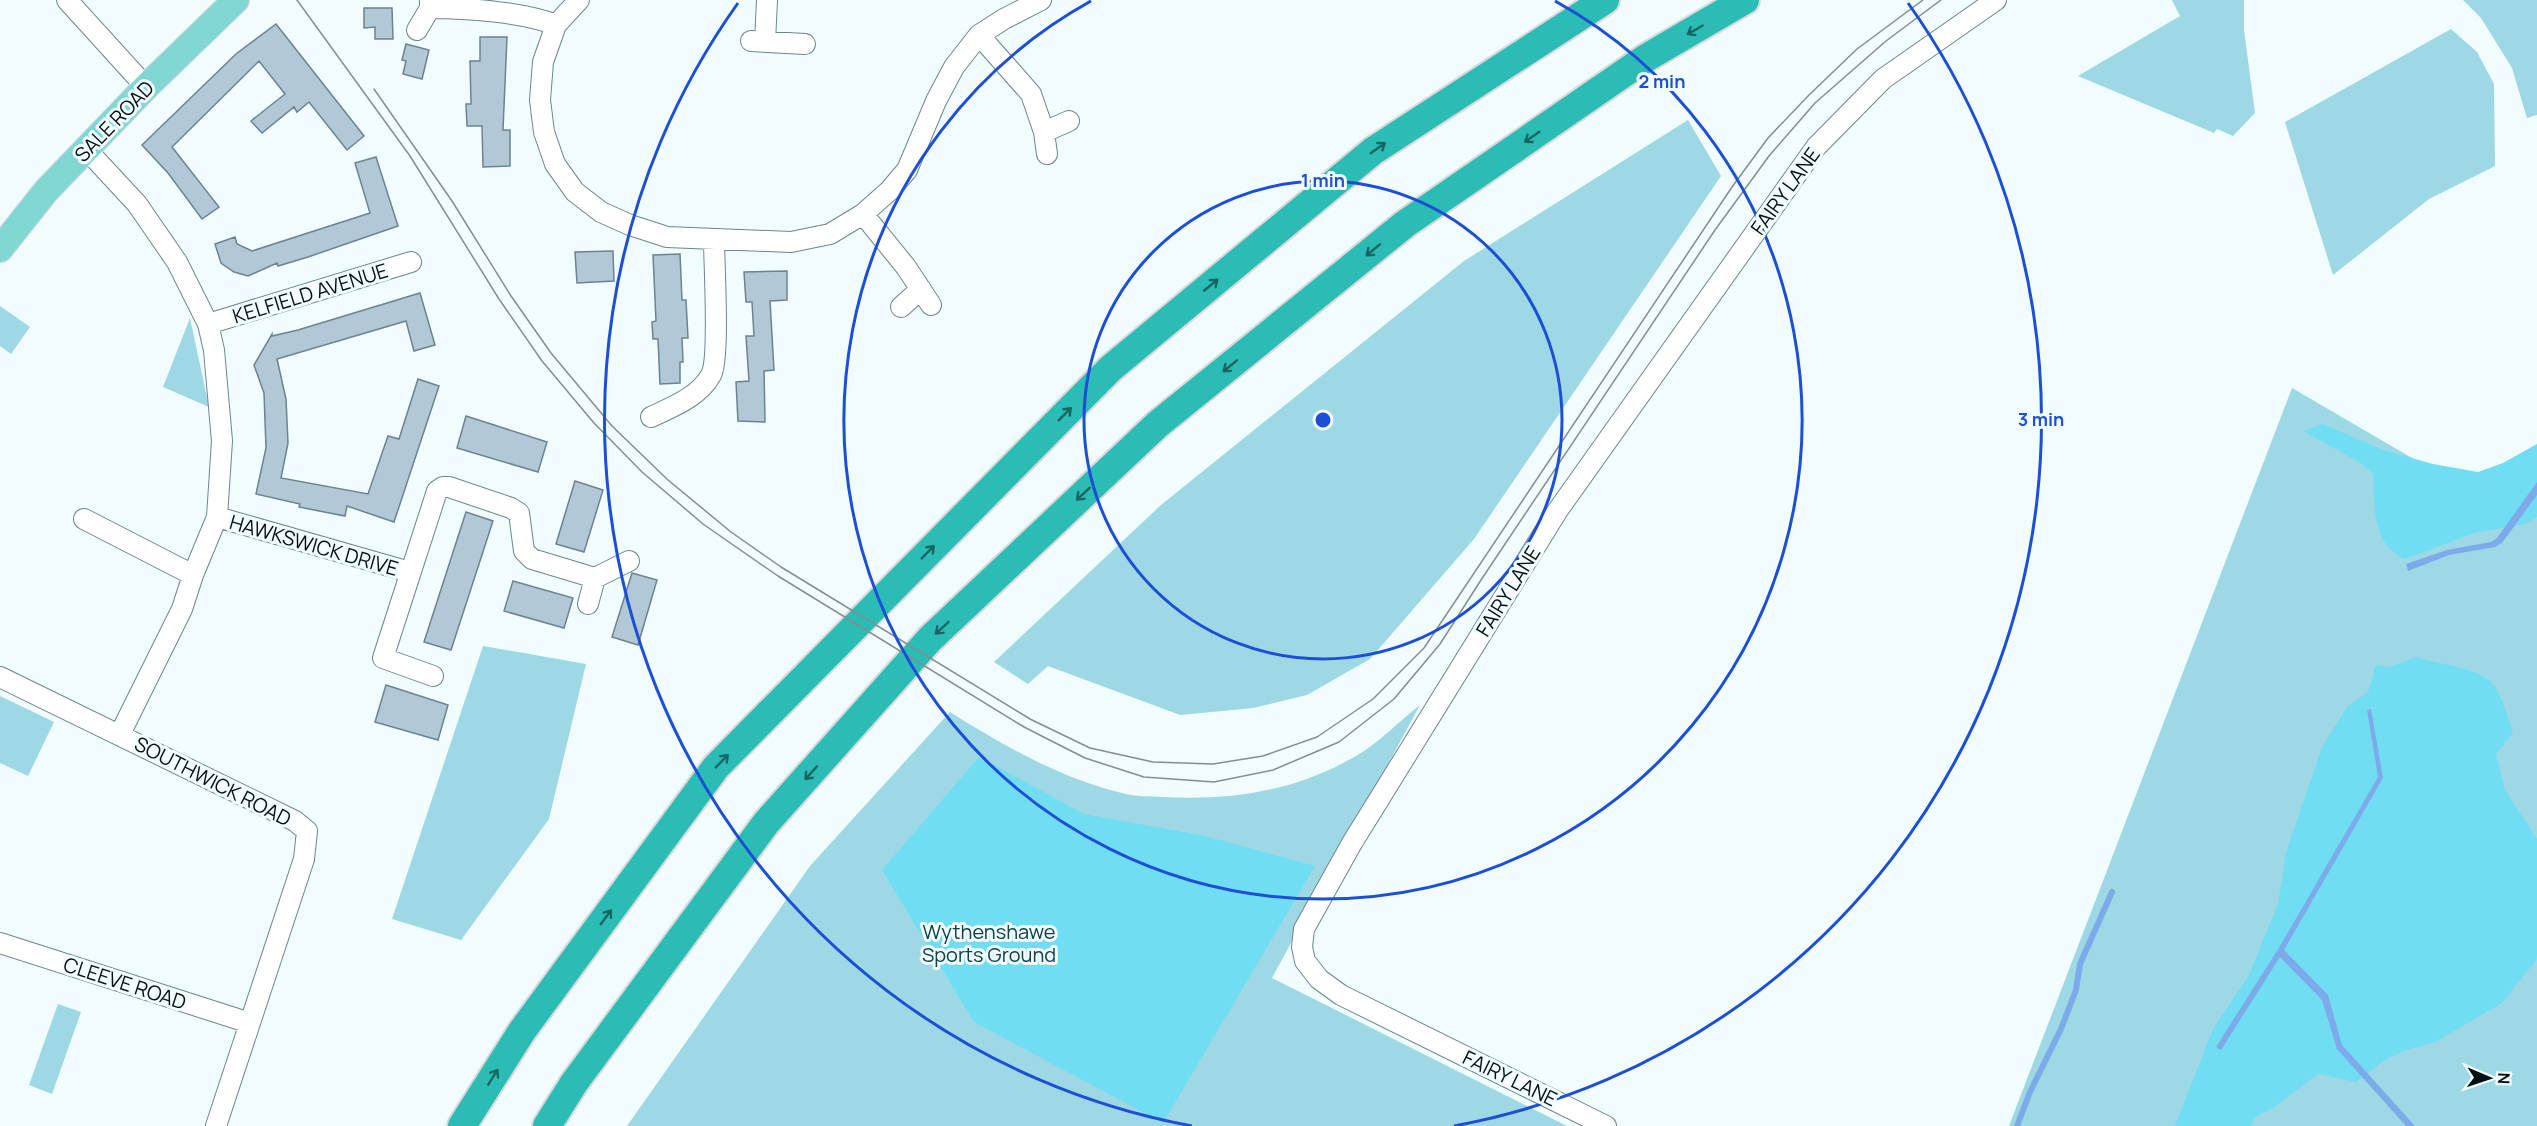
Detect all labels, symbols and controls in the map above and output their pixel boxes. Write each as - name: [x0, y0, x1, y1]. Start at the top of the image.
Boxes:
- one-way arrow: [1687, 24, 1704, 36]
- text: 2 min: [1639, 69, 1685, 93]
- street label: SALE ROAD: [68, 74, 160, 168]
- one-way arrow: [1524, 131, 1541, 143]
- one-way arrow: [1369, 142, 1386, 154]
- street label: FAIRY LANE: [1744, 142, 1826, 240]
- text: 1 min: [1301, 168, 1345, 192]
- one-way arrow: [1366, 243, 1381, 257]
- street label: KELFIELD AVENUE: [229, 257, 391, 329]
- one-way arrow: [1203, 278, 1219, 291]
- one-way arrow: [1222, 359, 1238, 372]
- one-way arrow: [1058, 406, 1073, 421]
- text: 3 min: [2018, 407, 2064, 431]
- centre of rings: [1313, 410, 1333, 430]
- one-way arrow: [1076, 487, 1091, 501]
- street label: HAWKSWICK DRIVE: [227, 508, 401, 582]
- street label: FAIRY LANE: [1470, 541, 1546, 641]
- one-way arrow: [921, 545, 935, 560]
- one-way arrow: [934, 621, 949, 635]
- street label: SOUTHWICK ROAD: [130, 730, 296, 832]
- one-way arrow: [715, 753, 729, 768]
- one-way arrow: [804, 765, 818, 780]
- one-way arrow: [599, 910, 612, 926]
- park label: Wythenshawe Sports Ground: [922, 918, 1056, 968]
- street label: CLEEVE ROAD: [60, 950, 190, 1016]
- street label: FAIRY LANE: [1458, 1044, 1562, 1112]
- north arrow: [2459, 1048, 2519, 1108]
- one-way arrow: [487, 1068, 500, 1085]
- text: N: [2493, 1072, 2515, 1085]

